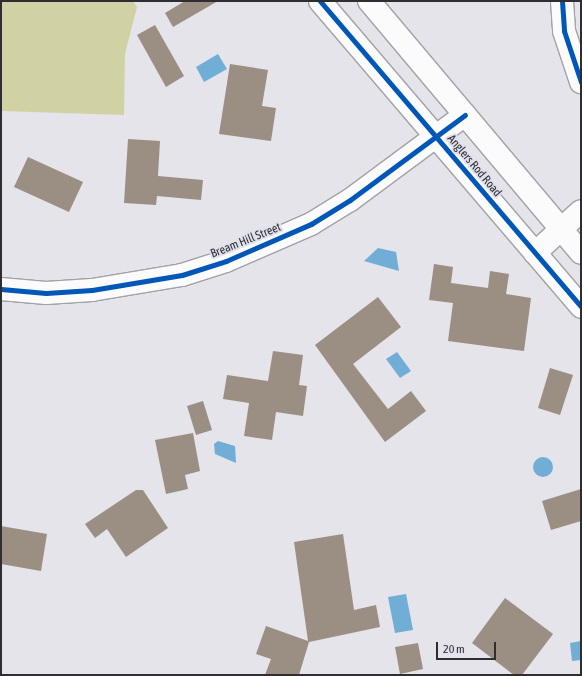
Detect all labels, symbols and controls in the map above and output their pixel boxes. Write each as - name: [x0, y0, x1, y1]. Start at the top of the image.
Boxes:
- street label: Anglers Rod Road: [444, 132, 504, 200]
- street label: Bream Hill Street: [209, 220, 283, 262]
- scale bar: [438, 634, 498, 660]
- text: 20 m: [443, 642, 465, 656]

